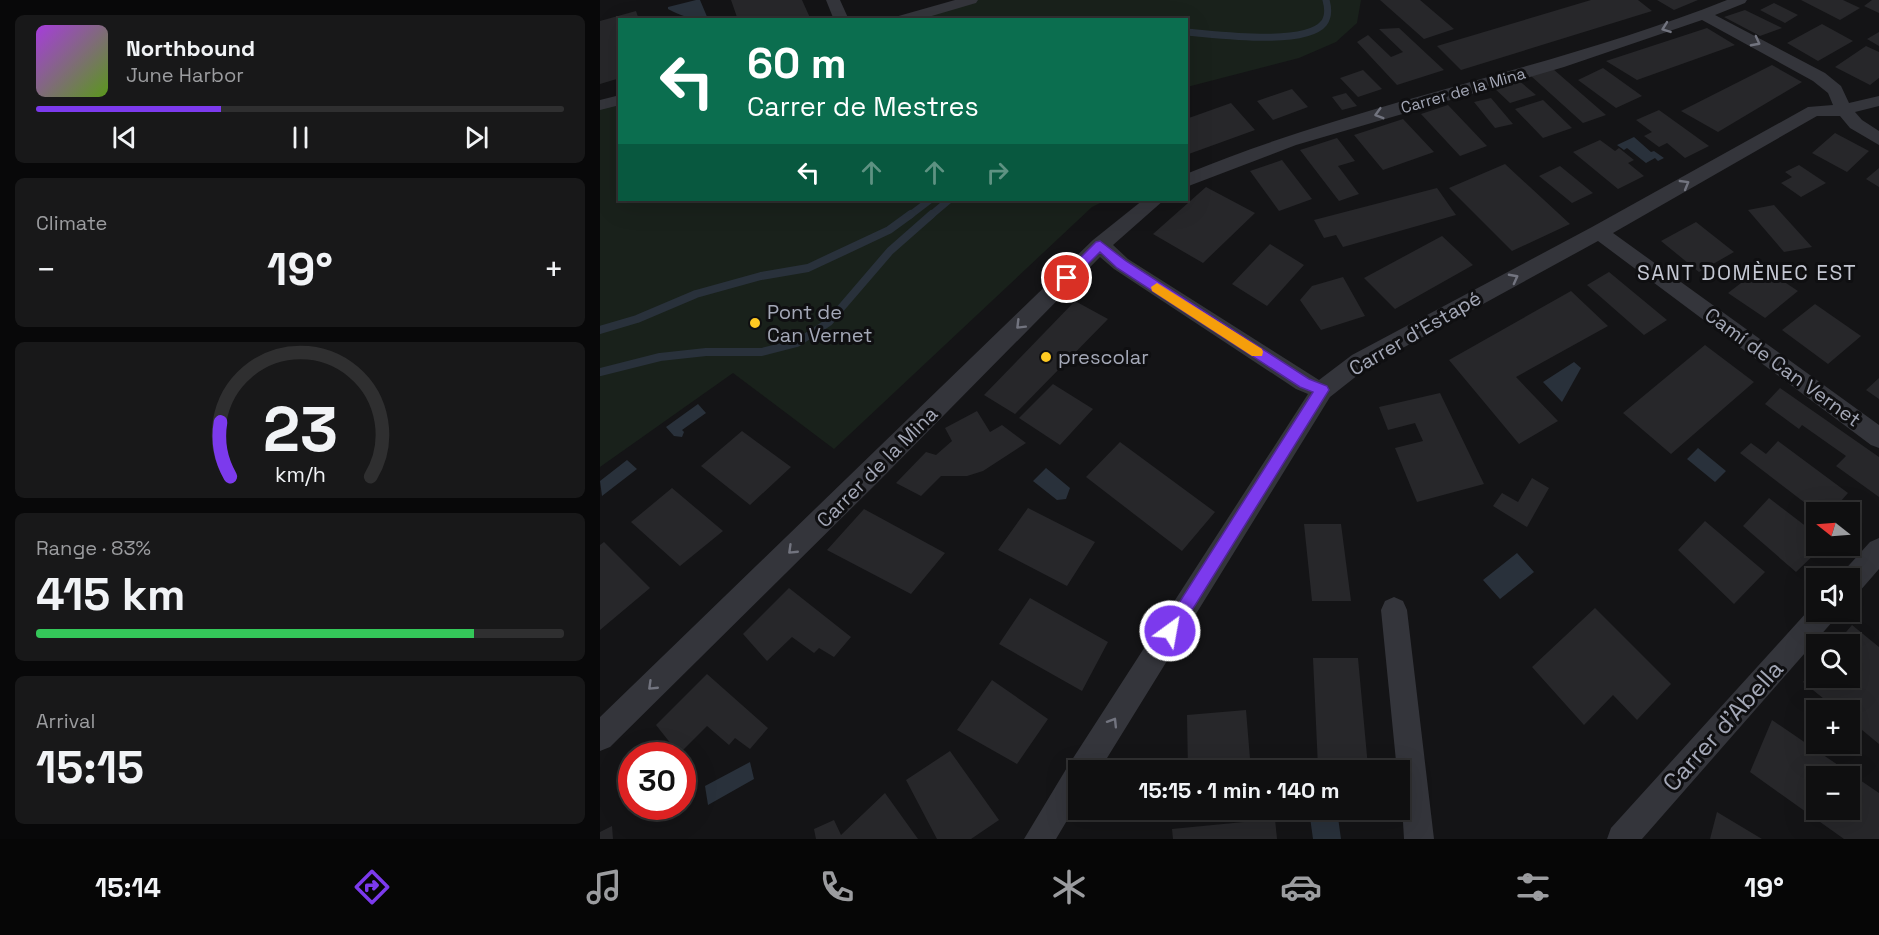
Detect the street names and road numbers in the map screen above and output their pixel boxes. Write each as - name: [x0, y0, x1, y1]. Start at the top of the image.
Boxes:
- street label: Carrer de la Mina: [1398, 63, 1528, 118]
- street label: Carrer d'Estapé: [1344, 285, 1486, 381]
- street label: Camí de Can Vernet: [1700, 302, 1866, 432]
- street label: Carrer de la Mina: [811, 401, 943, 533]
- street label: Carrer d'Abella: [1656, 653, 1790, 798]

